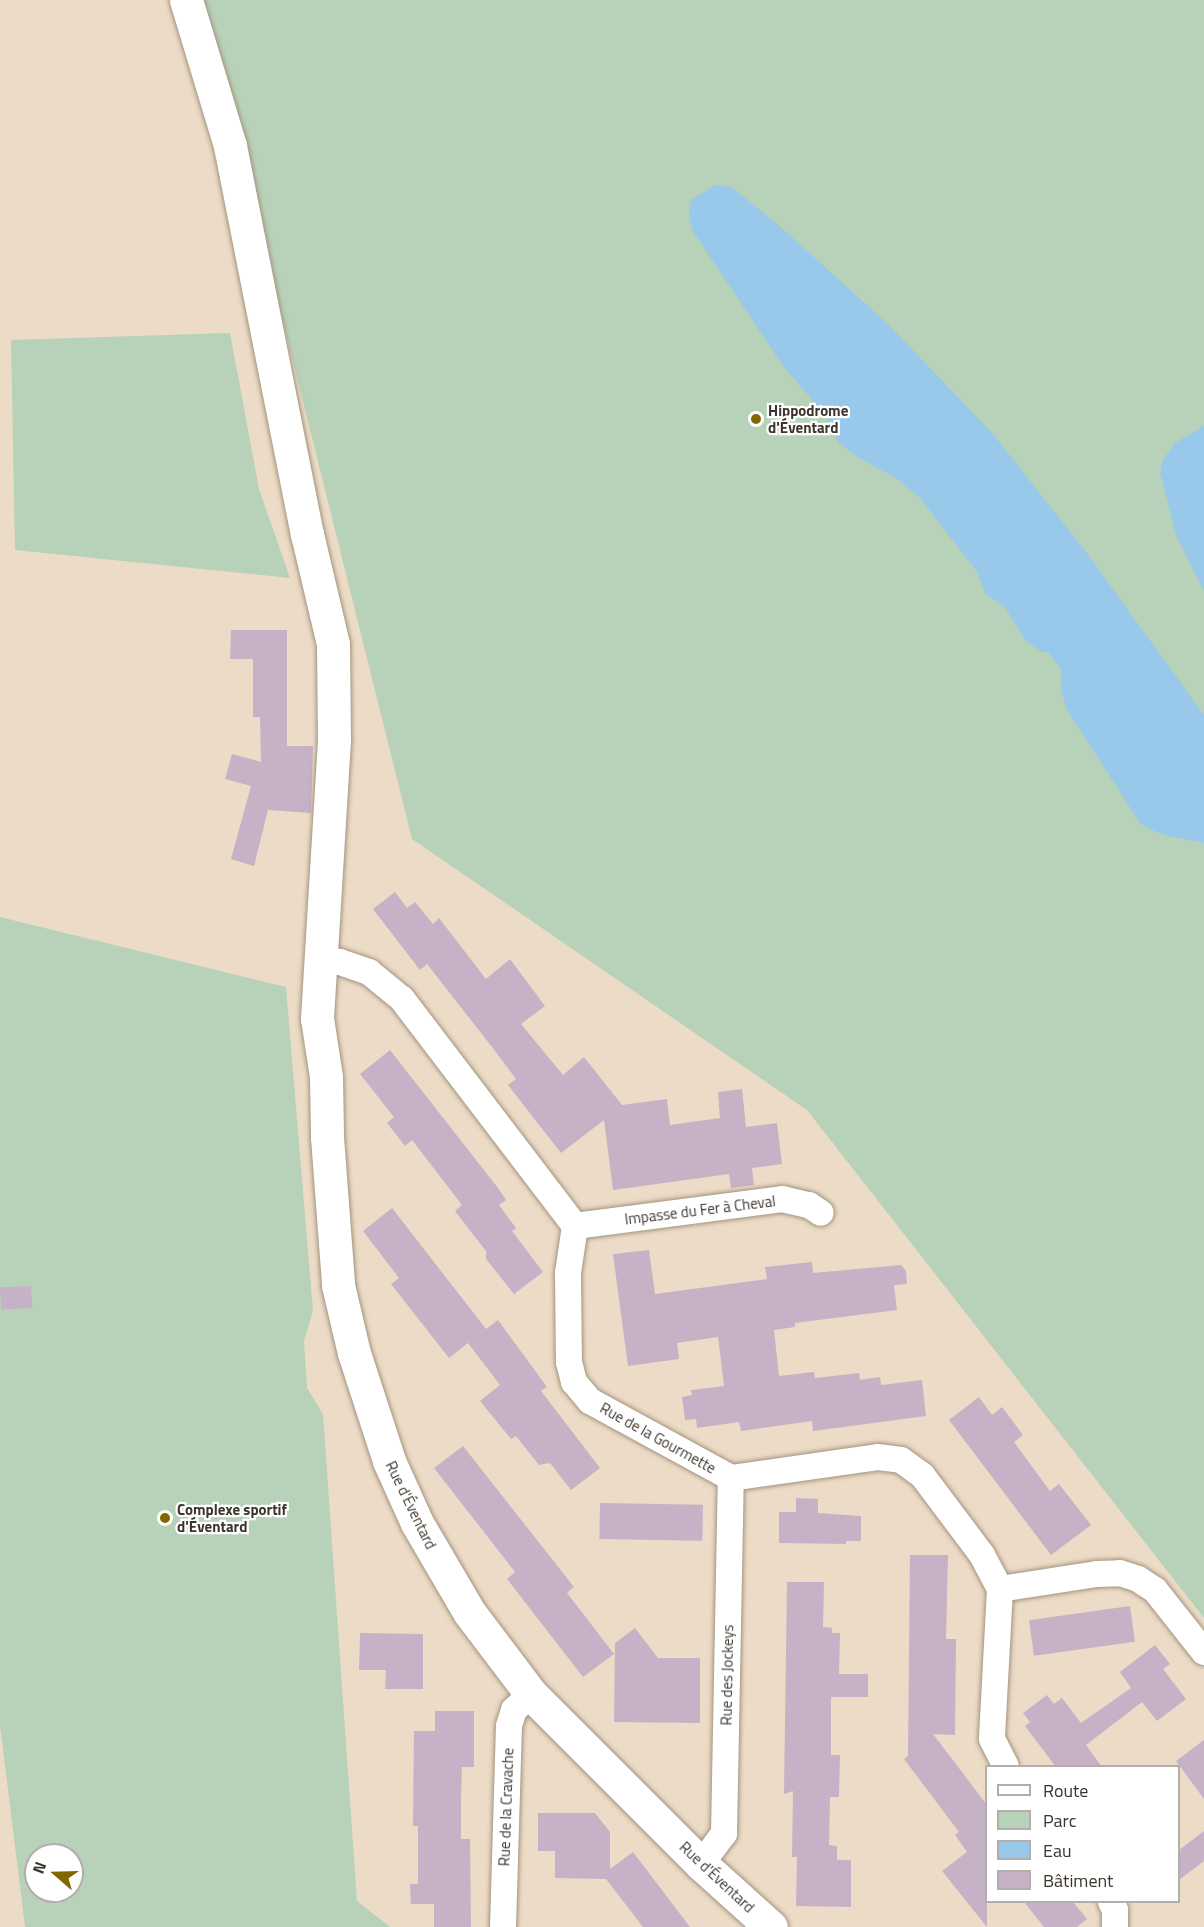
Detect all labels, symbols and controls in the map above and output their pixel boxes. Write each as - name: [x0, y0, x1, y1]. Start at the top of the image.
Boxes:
- place label: Hippodrome d'Éventard: [768, 401, 848, 436]
- marker: Hippodrome d'Éventard: [749, 412, 763, 426]
- street label: Impasse du Fer à Cheval: [624, 1192, 776, 1228]
- street label: Rue de la Gourmette: [597, 1399, 719, 1477]
- street label: Rue d'Éventard: [382, 1458, 440, 1552]
- place label: Complexe sportif d'Éventard: [177, 1500, 287, 1535]
- marker: Complexe sportif d'Éventard: [158, 1511, 172, 1525]
- street label: Rue des Jockeys: [717, 1624, 737, 1726]
- street label: Rue de la Cravache: [495, 1747, 517, 1867]
- legend: [985, 1765, 1180, 1903]
- text: Route: [1043, 1777, 1088, 1804]
- text: Parc: [1043, 1807, 1077, 1834]
- text: Eau: [1043, 1837, 1072, 1864]
- street label: Rue d'Éventard: [676, 1838, 758, 1916]
- north arrow: [24, 1843, 84, 1903]
- text: N: [26, 1858, 52, 1877]
- text: Bâtiment: [1043, 1867, 1113, 1894]

